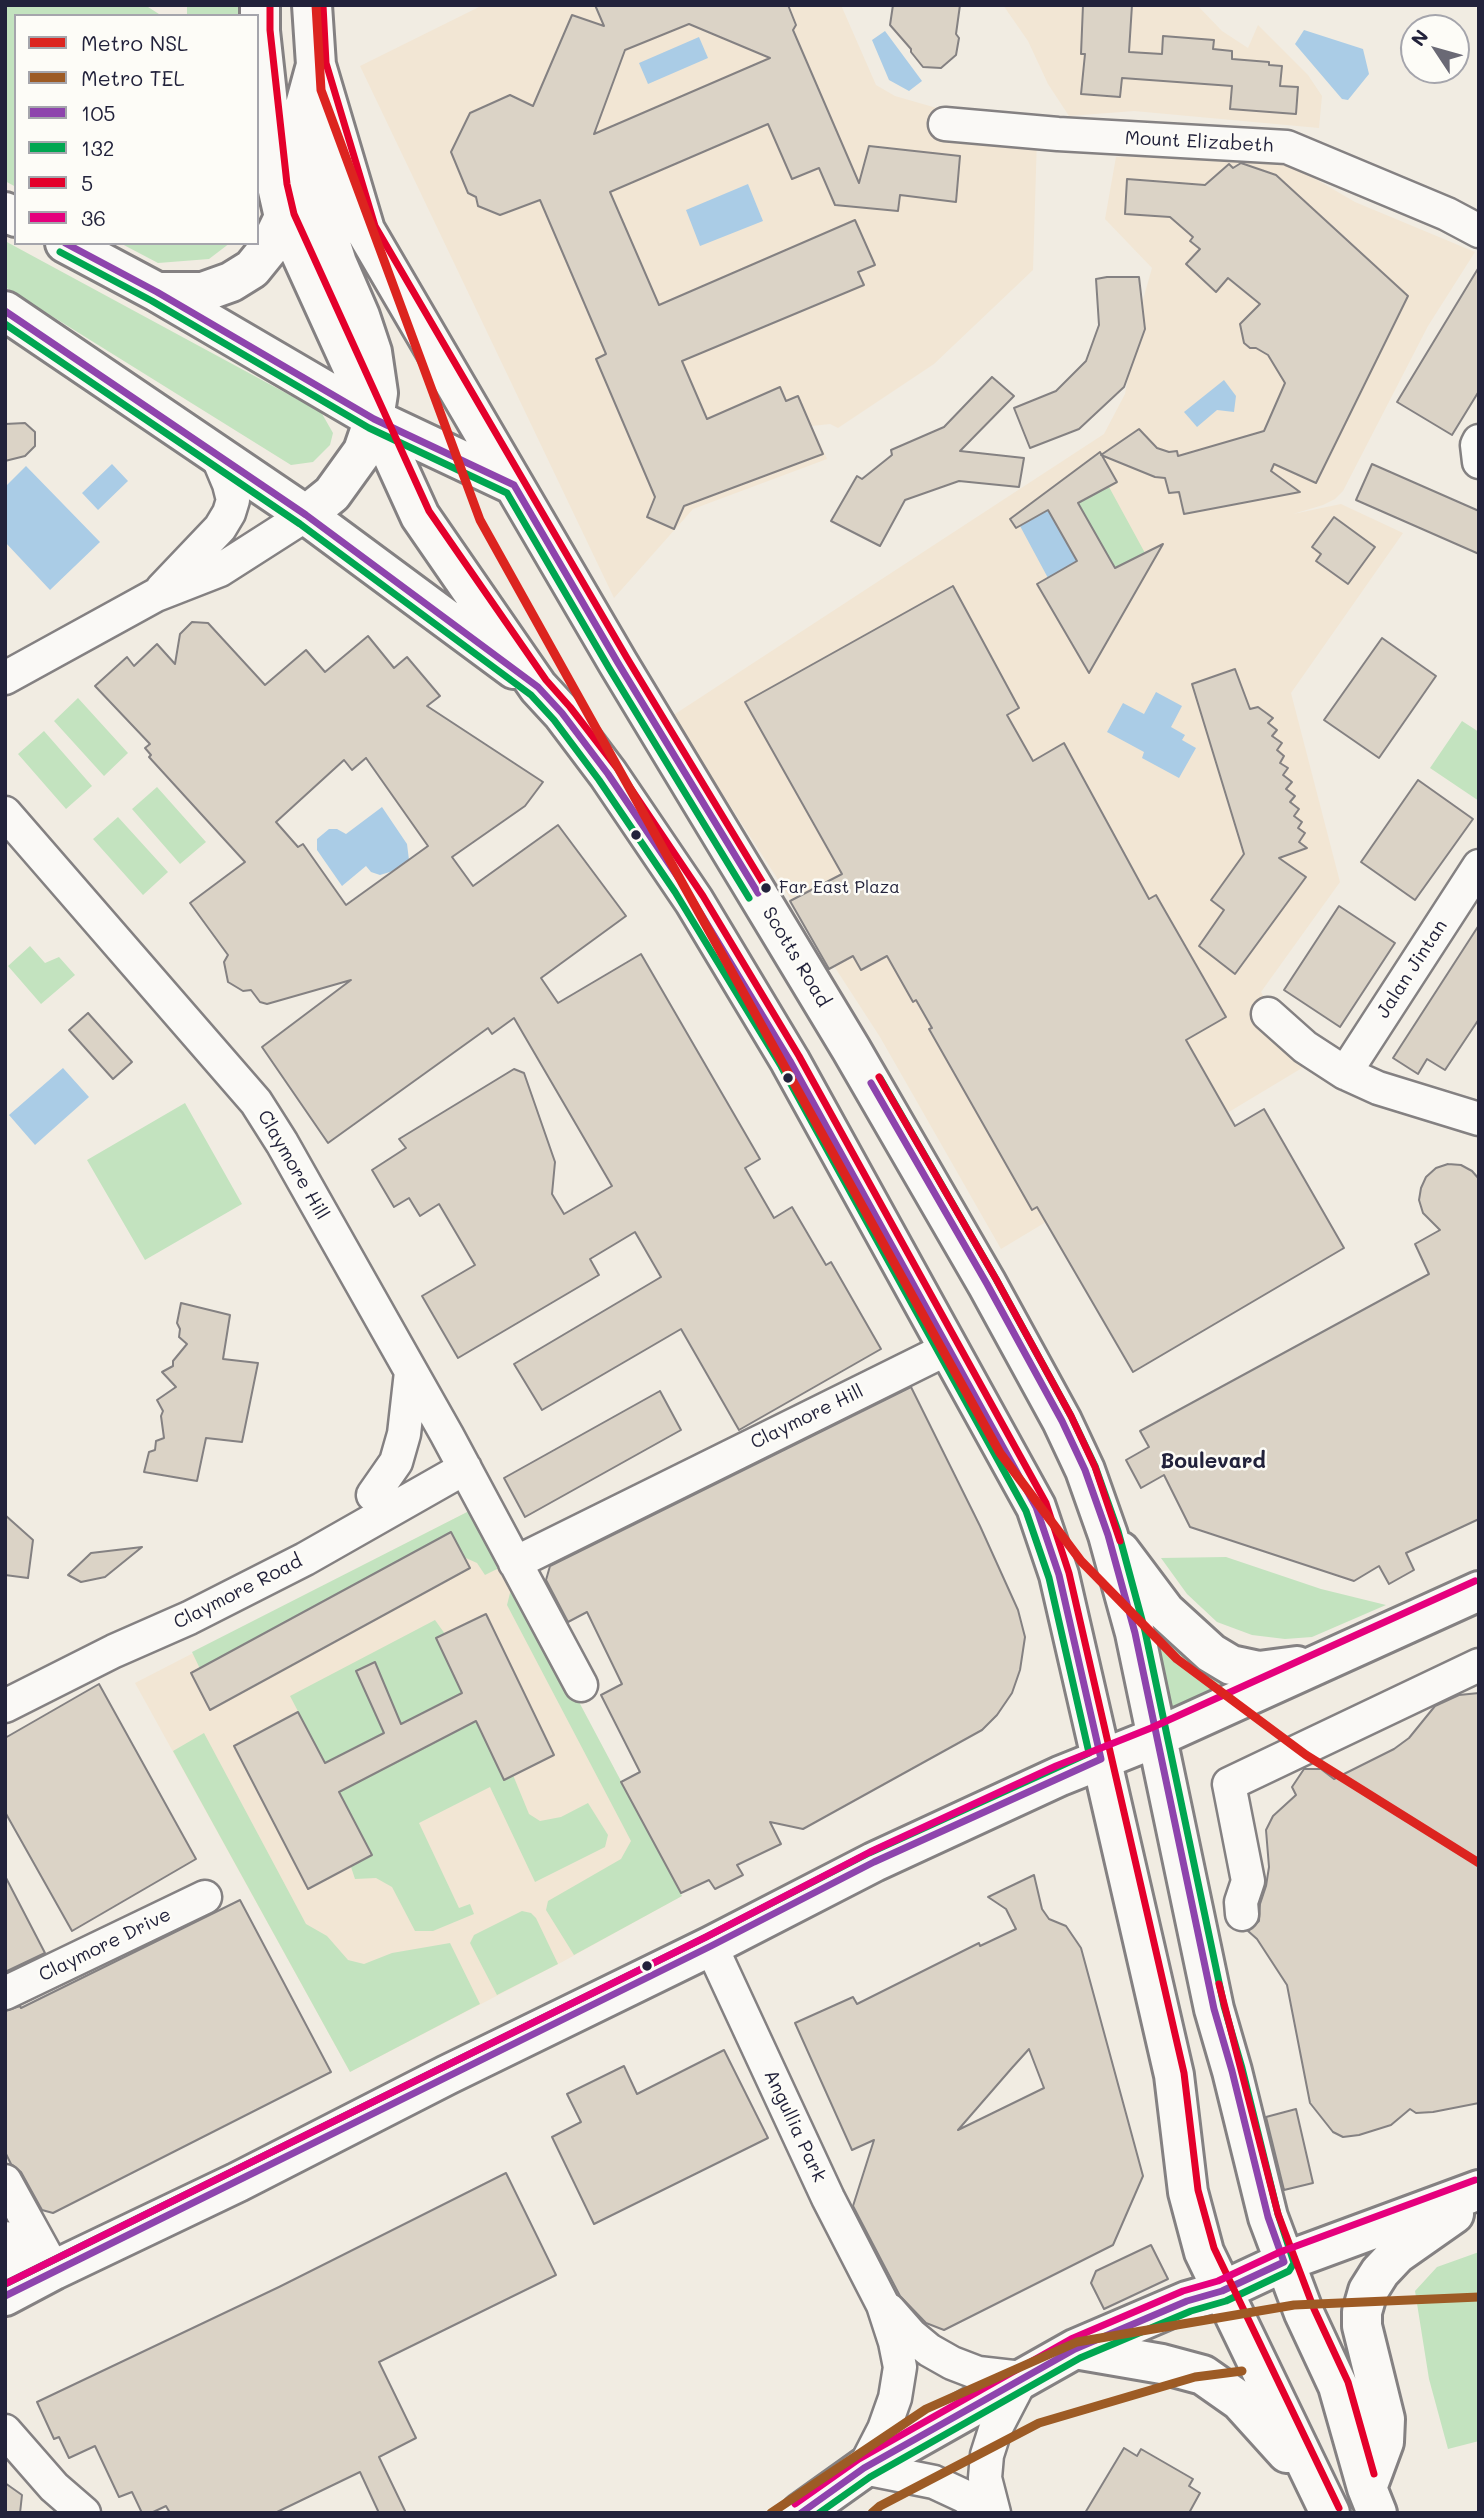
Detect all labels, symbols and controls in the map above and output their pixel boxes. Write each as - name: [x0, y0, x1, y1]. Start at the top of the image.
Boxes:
- legend: [14, 14, 259, 245]
- north arrow: [1400, 14, 1470, 84]
- text: N: [1405, 24, 1434, 51]
- text: Metro NSL: [81, 29, 188, 56]
- text: Metro TEL: [81, 64, 184, 91]
- text: 105: [81, 99, 116, 126]
- street label: Mount Elizabeth: [1124, 127, 1274, 157]
- text: 132: [81, 134, 114, 161]
- text: 5: [81, 169, 93, 196]
- text: 36: [81, 204, 106, 231]
- unlabelled marker: [629, 828, 643, 842]
- place label: Far East Plaza: [779, 878, 900, 898]
- marker: Far East Plaza: [759, 881, 773, 895]
- street label: Scotts Road: [757, 903, 835, 1011]
- street label: Jalan Jintan: [1372, 915, 1452, 1023]
- unlabelled marker: [781, 1071, 795, 1085]
- street label: Claymore Hill: [252, 1106, 334, 1224]
- street label: Claymore Hill: [747, 1380, 867, 1454]
- district label: Boulevard: [1160, 1449, 1266, 1475]
- street label: Claymore Road: [170, 1550, 306, 1634]
- street label: Claymore Drive: [35, 1903, 175, 1987]
- unlabelled marker: [640, 1959, 654, 1973]
- street label: Angullia Park: [759, 2066, 831, 2186]

